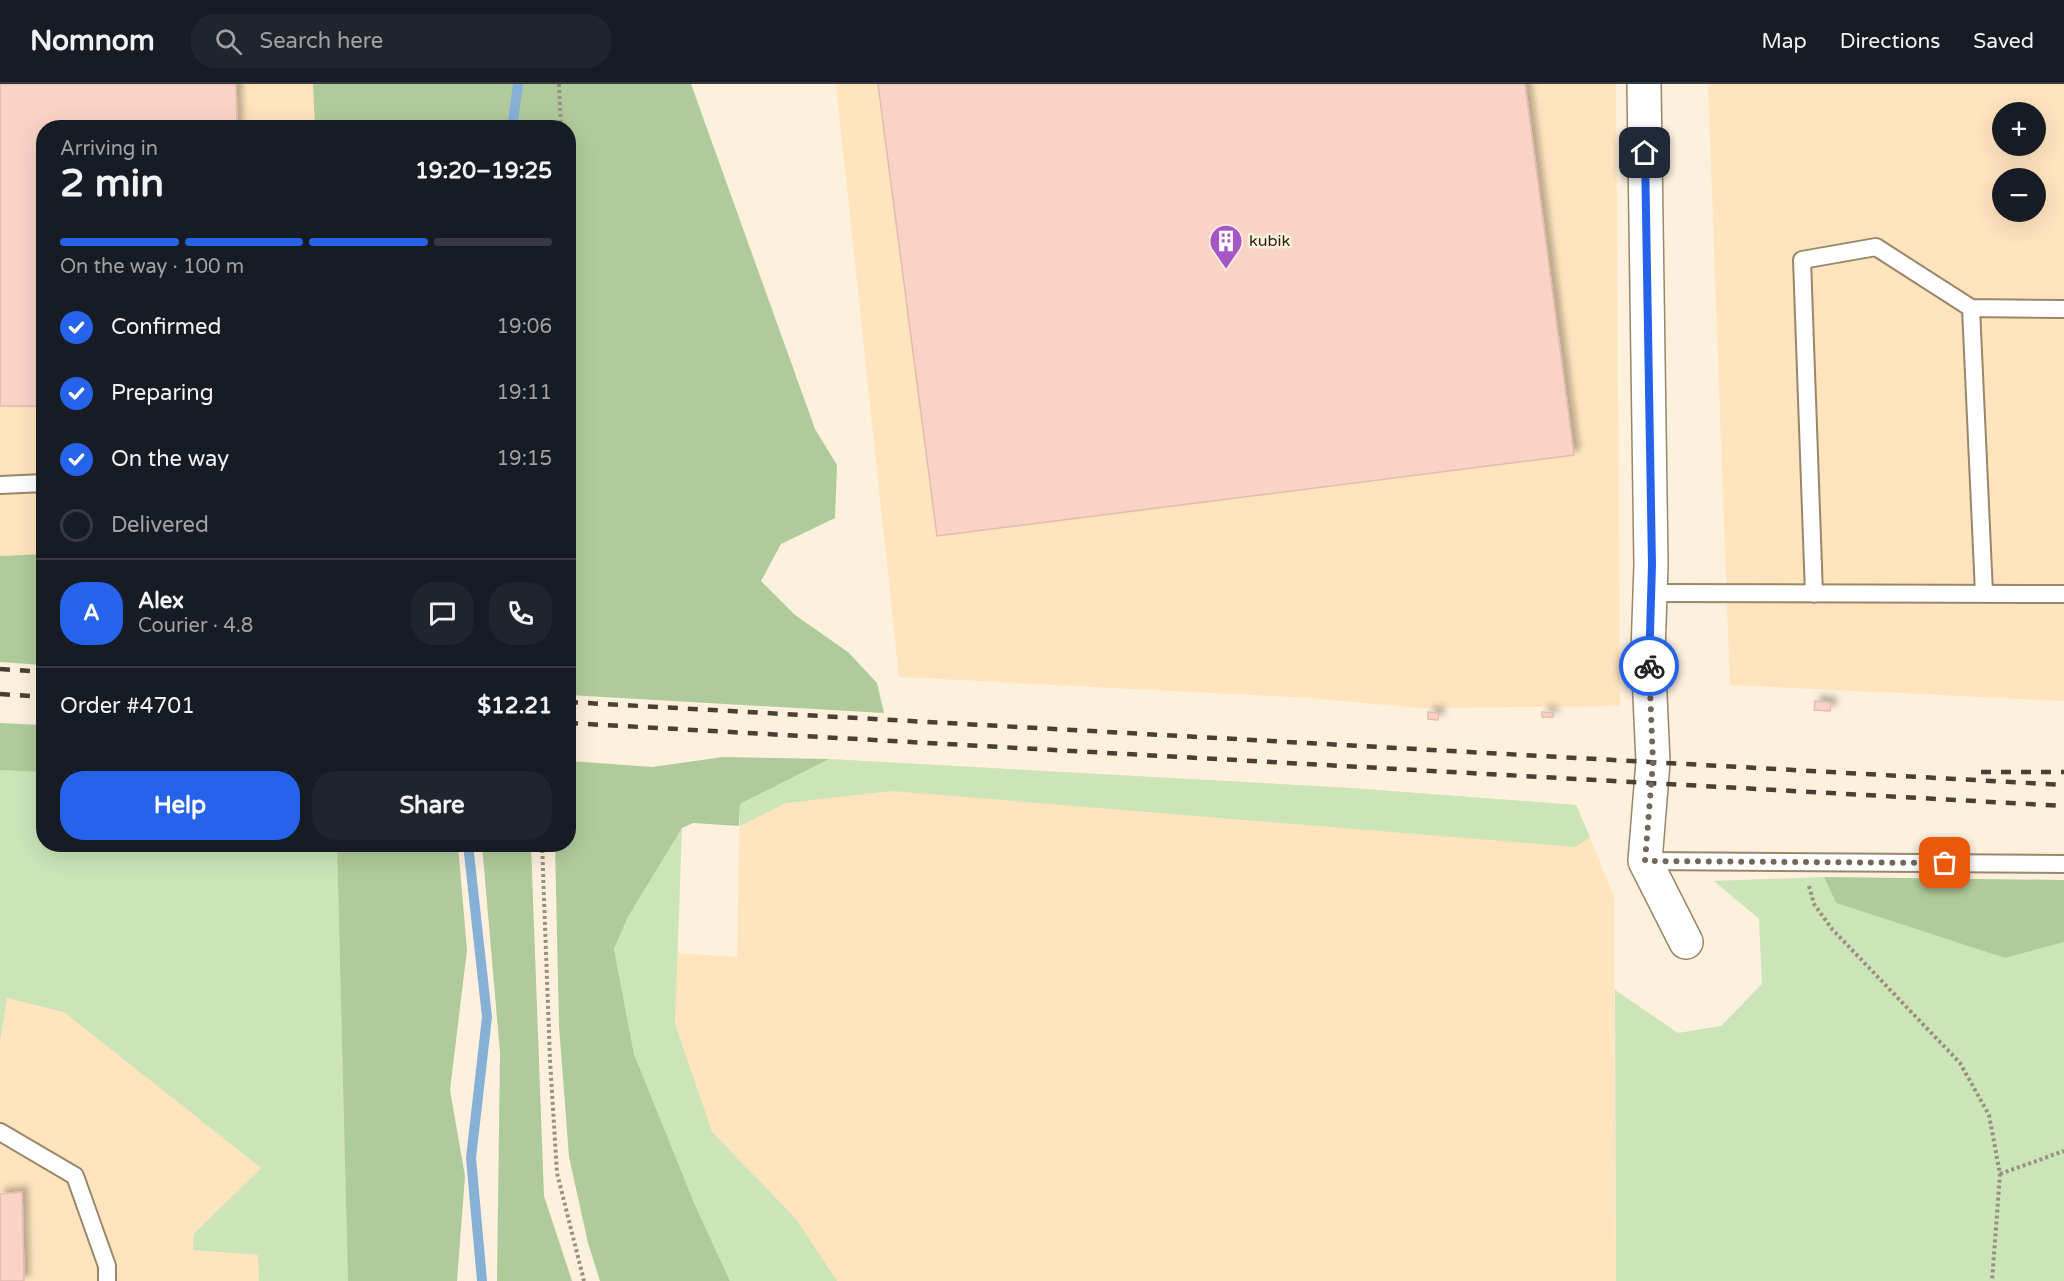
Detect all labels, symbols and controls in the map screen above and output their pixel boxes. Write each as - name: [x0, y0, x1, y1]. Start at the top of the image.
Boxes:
- search box: [191, 14, 611, 68]
- text: Nomnom: [30, 24, 155, 58]
- icon: search: [212, 25, 245, 58]
- text: Search here: [260, 28, 383, 54]
- text: Map: [1761, 29, 1807, 54]
- text: Directions: [1840, 29, 1940, 54]
- text: Saved: [1973, 29, 2034, 54]
- map controls: [1992, 102, 2046, 222]
- button: +: [1992, 102, 2046, 156]
- pin: [1619, 127, 1670, 178]
- icon: home: [1628, 136, 1661, 169]
- text: Arriving in: [60, 137, 158, 161]
- text: 19:20–19:25: [415, 158, 552, 184]
- text: 2 min: [60, 160, 164, 207]
- button: −: [1992, 168, 2046, 222]
- building icon: kubik: [1208, 223, 1244, 270]
- place label: kubik: [1249, 231, 1291, 251]
- text: On the way · 100 m: [60, 255, 244, 279]
- icon: check: [60, 311, 93, 344]
- text: Confirmed: [111, 314, 221, 340]
- text: 19:06: [497, 315, 552, 339]
- icon: check: [60, 377, 93, 410]
- text: Preparing: [111, 380, 214, 406]
- text: 19:11: [497, 381, 552, 405]
- icon: check: [60, 443, 93, 476]
- text: On the way: [111, 446, 229, 472]
- text: 19:15: [497, 447, 552, 471]
- text: Delivered: [111, 512, 209, 538]
- button: chat: [411, 582, 474, 645]
- button: phone: [489, 582, 552, 645]
- text: Alex: [138, 588, 184, 614]
- text: A: [83, 600, 100, 626]
- text: Courier · 4.8: [138, 614, 253, 638]
- courier: [1619, 636, 1679, 696]
- icon: bike: [1633, 650, 1666, 683]
- text: Order #4701: [60, 693, 195, 719]
- text: $12.21: [477, 693, 552, 719]
- button: Help: [60, 771, 300, 840]
- button: Share: [312, 771, 552, 840]
- pin: [1919, 837, 1970, 888]
- icon: bag: [1928, 846, 1961, 879]

